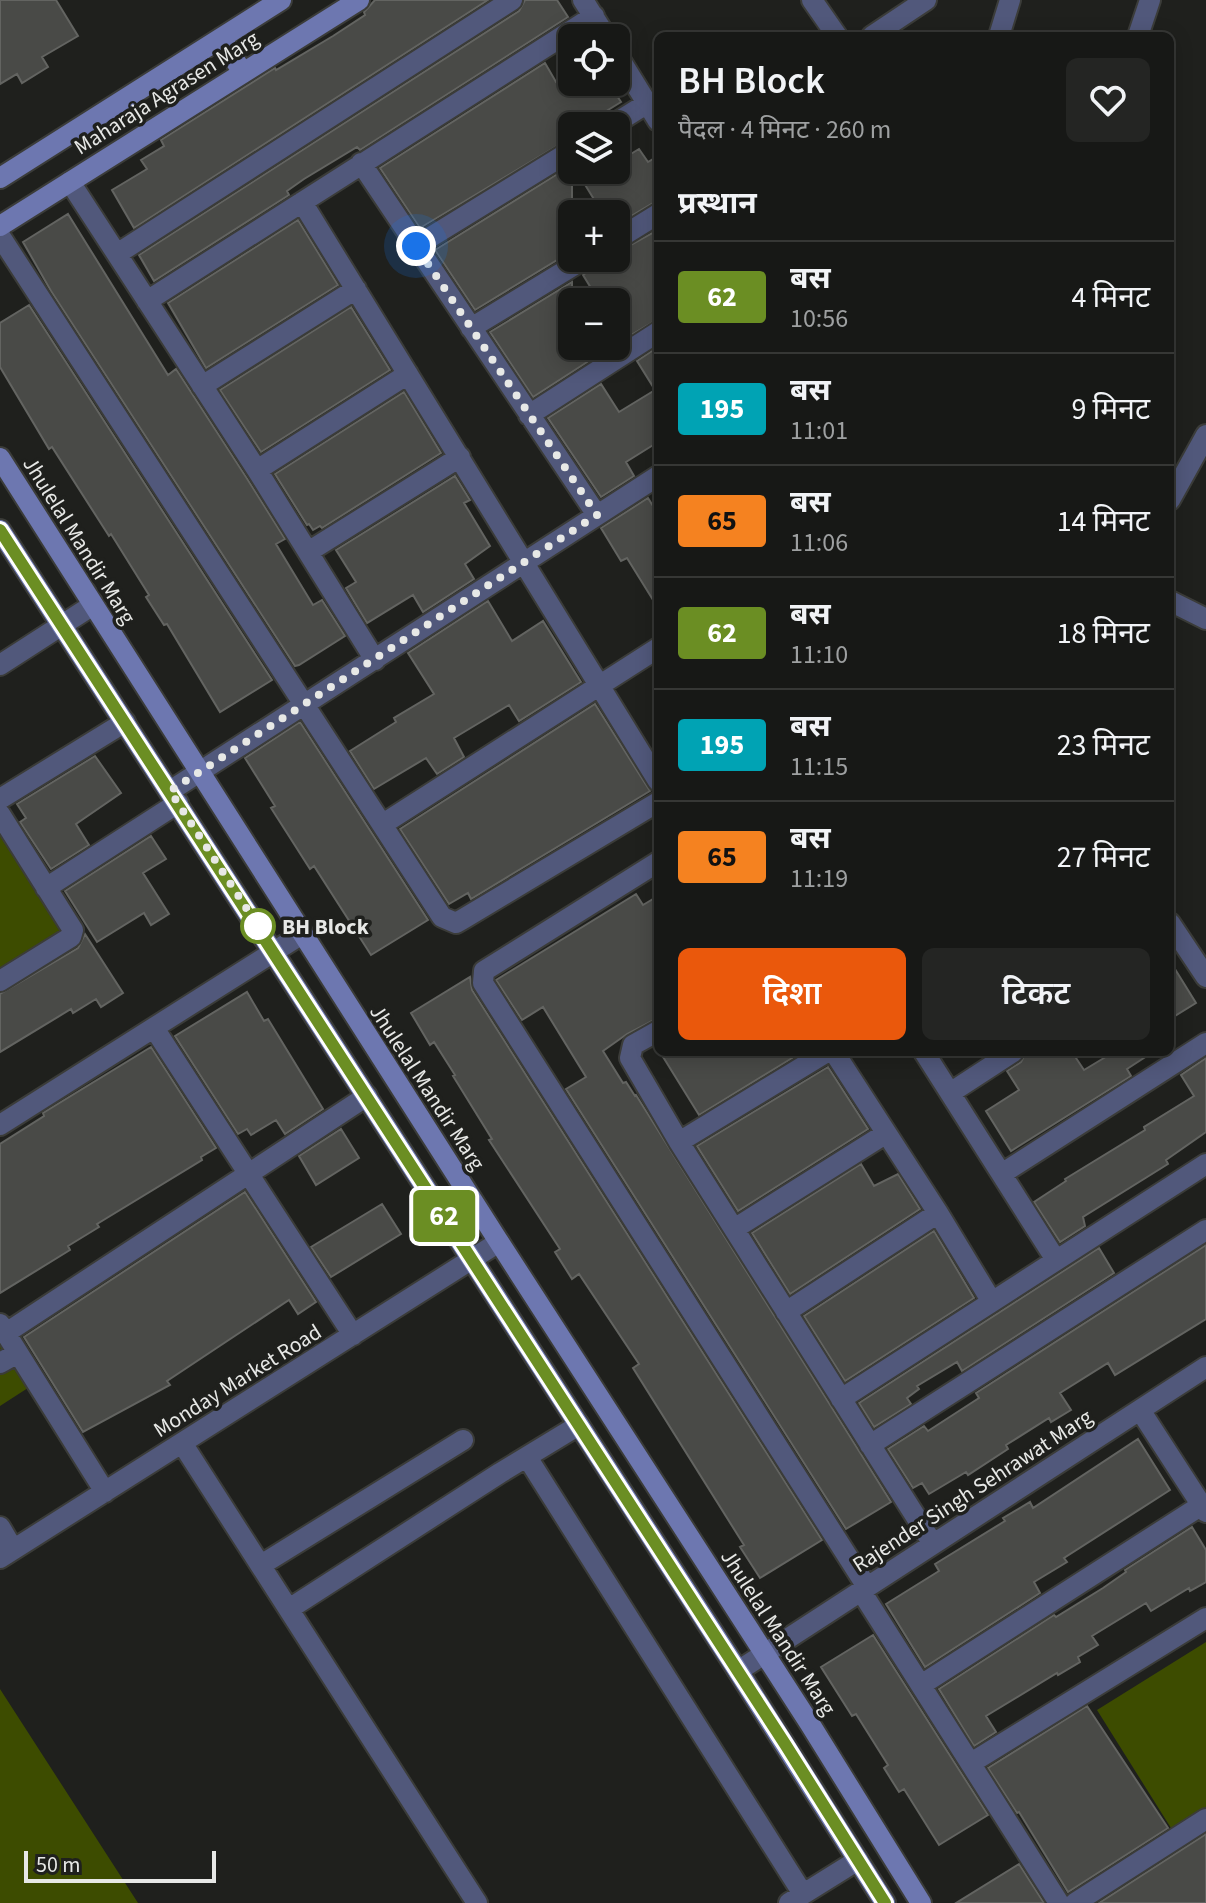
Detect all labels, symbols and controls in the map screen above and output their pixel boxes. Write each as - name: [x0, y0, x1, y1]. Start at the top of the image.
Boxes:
- street label: Maharaja Agrasen Marg: [68, 23, 265, 163]
- map controls: [558, 24, 630, 360]
- button: locate: [558, 24, 630, 96]
- text: BH Block: [678, 54, 825, 108]
- button: heart: [1066, 58, 1150, 142]
- text: पैदल · 4 मिनट · 260 m: [678, 111, 891, 148]
- button: layers: [558, 112, 630, 184]
- text: प्रस्थान: [678, 182, 757, 225]
- button: +: [558, 200, 630, 272]
- your location: [396, 226, 436, 266]
- text: बस: [790, 257, 831, 300]
- text: 4 मिनट: [1072, 276, 1150, 319]
- text: 62: [707, 277, 737, 317]
- button: −: [558, 288, 630, 360]
- text: 10:56: [790, 300, 848, 337]
- text: बस: [790, 369, 831, 412]
- text: 9 मिनट: [1072, 388, 1150, 431]
- text: 195: [700, 389, 744, 429]
- text: 11:01: [790, 412, 848, 449]
- street label: Jhulelal Mandir Marg: [15, 451, 144, 630]
- text: बस: [790, 481, 831, 524]
- text: 14 मिनट: [1057, 500, 1150, 543]
- text: 65: [707, 501, 737, 541]
- text: 11:06: [790, 524, 848, 561]
- text: बस: [790, 593, 831, 636]
- text: 18 मिनट: [1057, 612, 1150, 655]
- text: 62: [707, 613, 737, 653]
- text: 11:10: [790, 636, 848, 673]
- text: बस: [790, 705, 831, 748]
- text: 23 मिनट: [1057, 724, 1150, 767]
- text: 195: [700, 725, 744, 765]
- text: 11:15: [790, 748, 848, 785]
- text: बस: [790, 817, 831, 860]
- text: 27 मिनट: [1057, 836, 1150, 879]
- text: 65: [707, 837, 737, 877]
- text: 11:19: [790, 860, 848, 897]
- marker: BH Block: [241, 909, 275, 943]
- place label: BH Block: [282, 911, 369, 943]
- button: दिशा: [678, 948, 906, 1040]
- button: टिकट: [922, 948, 1150, 1040]
- street label: Jhulelal Mandir Marg: [361, 998, 493, 1177]
- line badge: 62: [408, 1190, 480, 1242]
- text: 62: [429, 1196, 459, 1236]
- street label: Monday Market Road: [147, 1316, 328, 1446]
- street label: Rajender Singh Sehrawat Marg: [846, 1401, 1099, 1581]
- street label: Jhulelal Mandir Marg: [712, 1543, 844, 1722]
- scale bar: [24, 1847, 216, 1883]
- text: 50 m: [36, 1849, 81, 1881]

